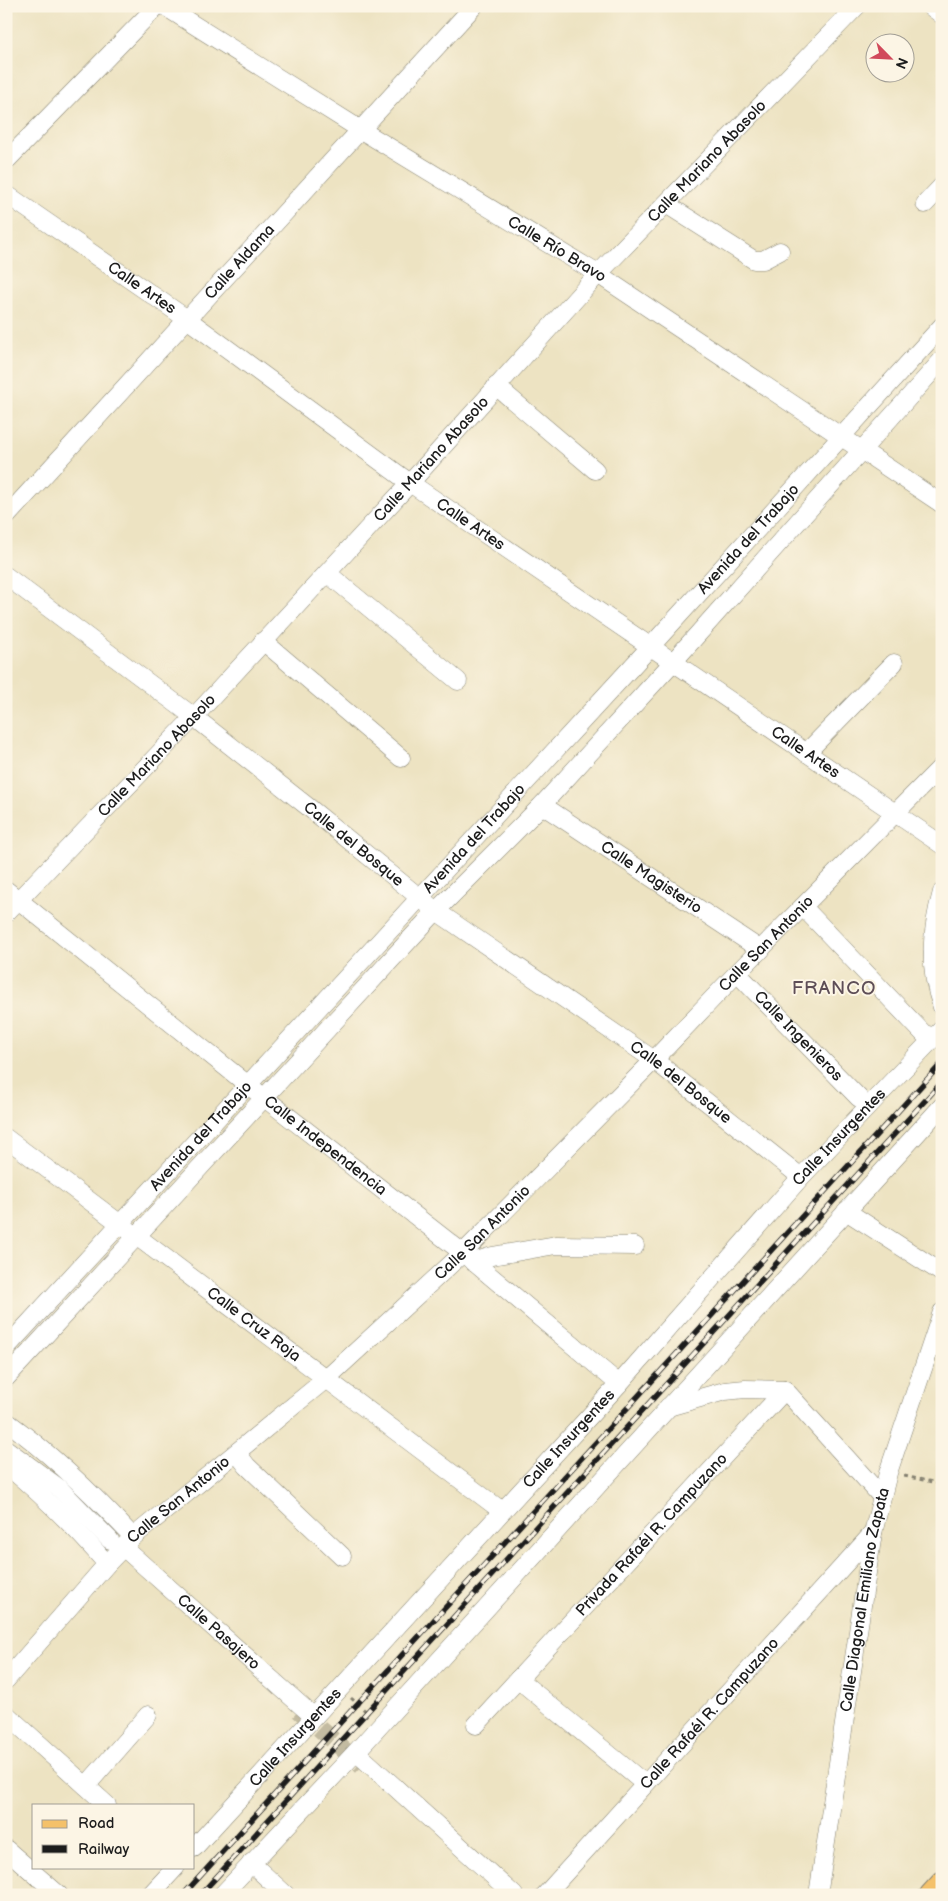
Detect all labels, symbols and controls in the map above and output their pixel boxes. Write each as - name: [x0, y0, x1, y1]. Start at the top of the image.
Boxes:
- north arrow: [866, 32, 916, 82]
- text: N: [892, 55, 911, 71]
- street label: Calle Mariano Abasolo: [644, 96, 770, 226]
- street label: Calle Río Bravo: [504, 212, 610, 286]
- street label: Calle Aldama: [201, 220, 279, 303]
- street label: Calle Artes: [104, 258, 180, 318]
- street label: Calle Mariano Abasolo: [370, 392, 493, 526]
- street label: Avenida del Trabajo: [693, 480, 803, 598]
- street label: Calle Artes: [433, 494, 509, 554]
- street label: Calle Mariano Abasolo: [94, 690, 220, 821]
- street label: Calle Artes: [767, 722, 843, 782]
- street label: Avenida del Trabajo: [419, 780, 529, 897]
- street label: Calle del Bosque: [300, 798, 408, 891]
- street label: Calle Magisterio: [597, 837, 706, 918]
- street label: Calle San Antonio: [715, 892, 818, 996]
- district label: FRANCO: [792, 977, 876, 1000]
- street label: Calle Ingenieros: [750, 987, 847, 1085]
- street label: Calle del Bosque: [626, 1037, 736, 1128]
- street label: Avenida del Trabajo: [146, 1077, 256, 1195]
- street label: Calle Insurgentes: [788, 1084, 890, 1190]
- street label: Calle Independencia: [260, 1092, 391, 1199]
- street label: Calle San Antonio: [430, 1181, 534, 1284]
- street label: Calle Cruz Roja: [203, 1283, 304, 1366]
- street label: Calle Insurgentes: [519, 1385, 619, 1492]
- street label: Privada Rafaél R. Campuzano: [572, 1449, 731, 1620]
- street label: Calle San Antonio: [123, 1452, 234, 1547]
- street label: Calle Diagonal Emiliano Zapata: [836, 1486, 893, 1713]
- street label: Calle Pasajero: [173, 1590, 264, 1674]
- street label: Calle Rafaél R. Campuzano: [636, 1634, 783, 1793]
- street label: Calle Insurgentes: [245, 1684, 345, 1791]
- legend: [32, 1804, 195, 1868]
- text: Road: [78, 1814, 114, 1833]
- text: Railway: [78, 1840, 129, 1859]

